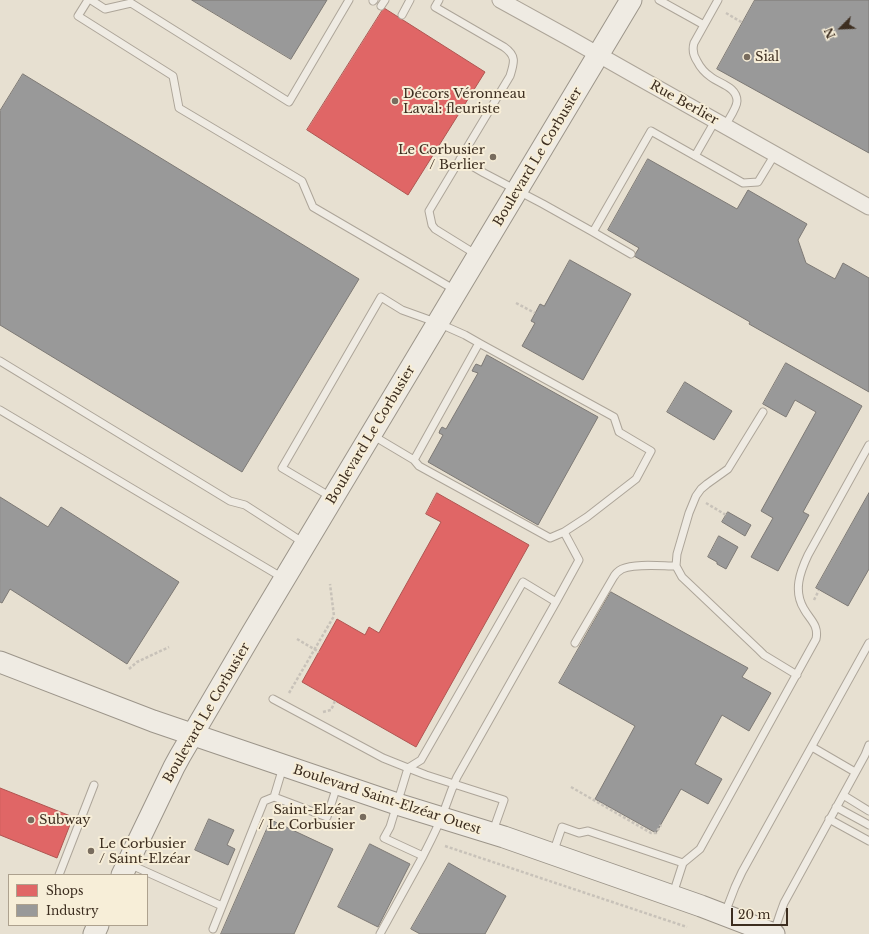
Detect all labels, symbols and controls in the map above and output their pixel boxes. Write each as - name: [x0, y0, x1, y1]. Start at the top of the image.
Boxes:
- north arrow: [821, 8, 861, 48]
- text: N: [822, 25, 839, 40]
- place label: Sial: [755, 49, 779, 65]
- marker: Sial: [742, 52, 752, 62]
- street label: Rue Berlier: [647, 78, 721, 128]
- street label: Boulevard Le Corbusier: [490, 85, 586, 229]
- place label: Décors Véronneau Laval: fleuriste: [403, 86, 526, 117]
- marker: Décors Véronneau Laval: fleuriste: [390, 96, 400, 106]
- place label: Le Corbusier / Berlier: [398, 142, 485, 173]
- marker: Le Corbusier / Berlier: [488, 152, 498, 162]
- street label: Boulevard Le Corbusier: [323, 363, 419, 507]
- street label: Boulevard Le Corbusier: [160, 640, 254, 786]
- street label: Boulevard Saint-Elzéar Ouest: [291, 762, 483, 838]
- place label: Saint-Elzéar / Le Corbusier: [258, 802, 355, 833]
- place label: Subway: [39, 812, 91, 828]
- marker: Saint-Elzéar / Le Corbusier: [358, 812, 368, 822]
- marker: Subway: [26, 815, 36, 825]
- place label: Le Corbusier / Saint-Elzéar: [99, 836, 190, 867]
- marker: Le Corbusier / Saint-Elzéar: [86, 846, 96, 856]
- legend: [8, 874, 148, 926]
- text: Shops: [46, 883, 83, 898]
- scale bar: [733, 900, 790, 926]
- text: Industry: [46, 903, 99, 918]
- text: 20 m: [738, 907, 770, 922]

